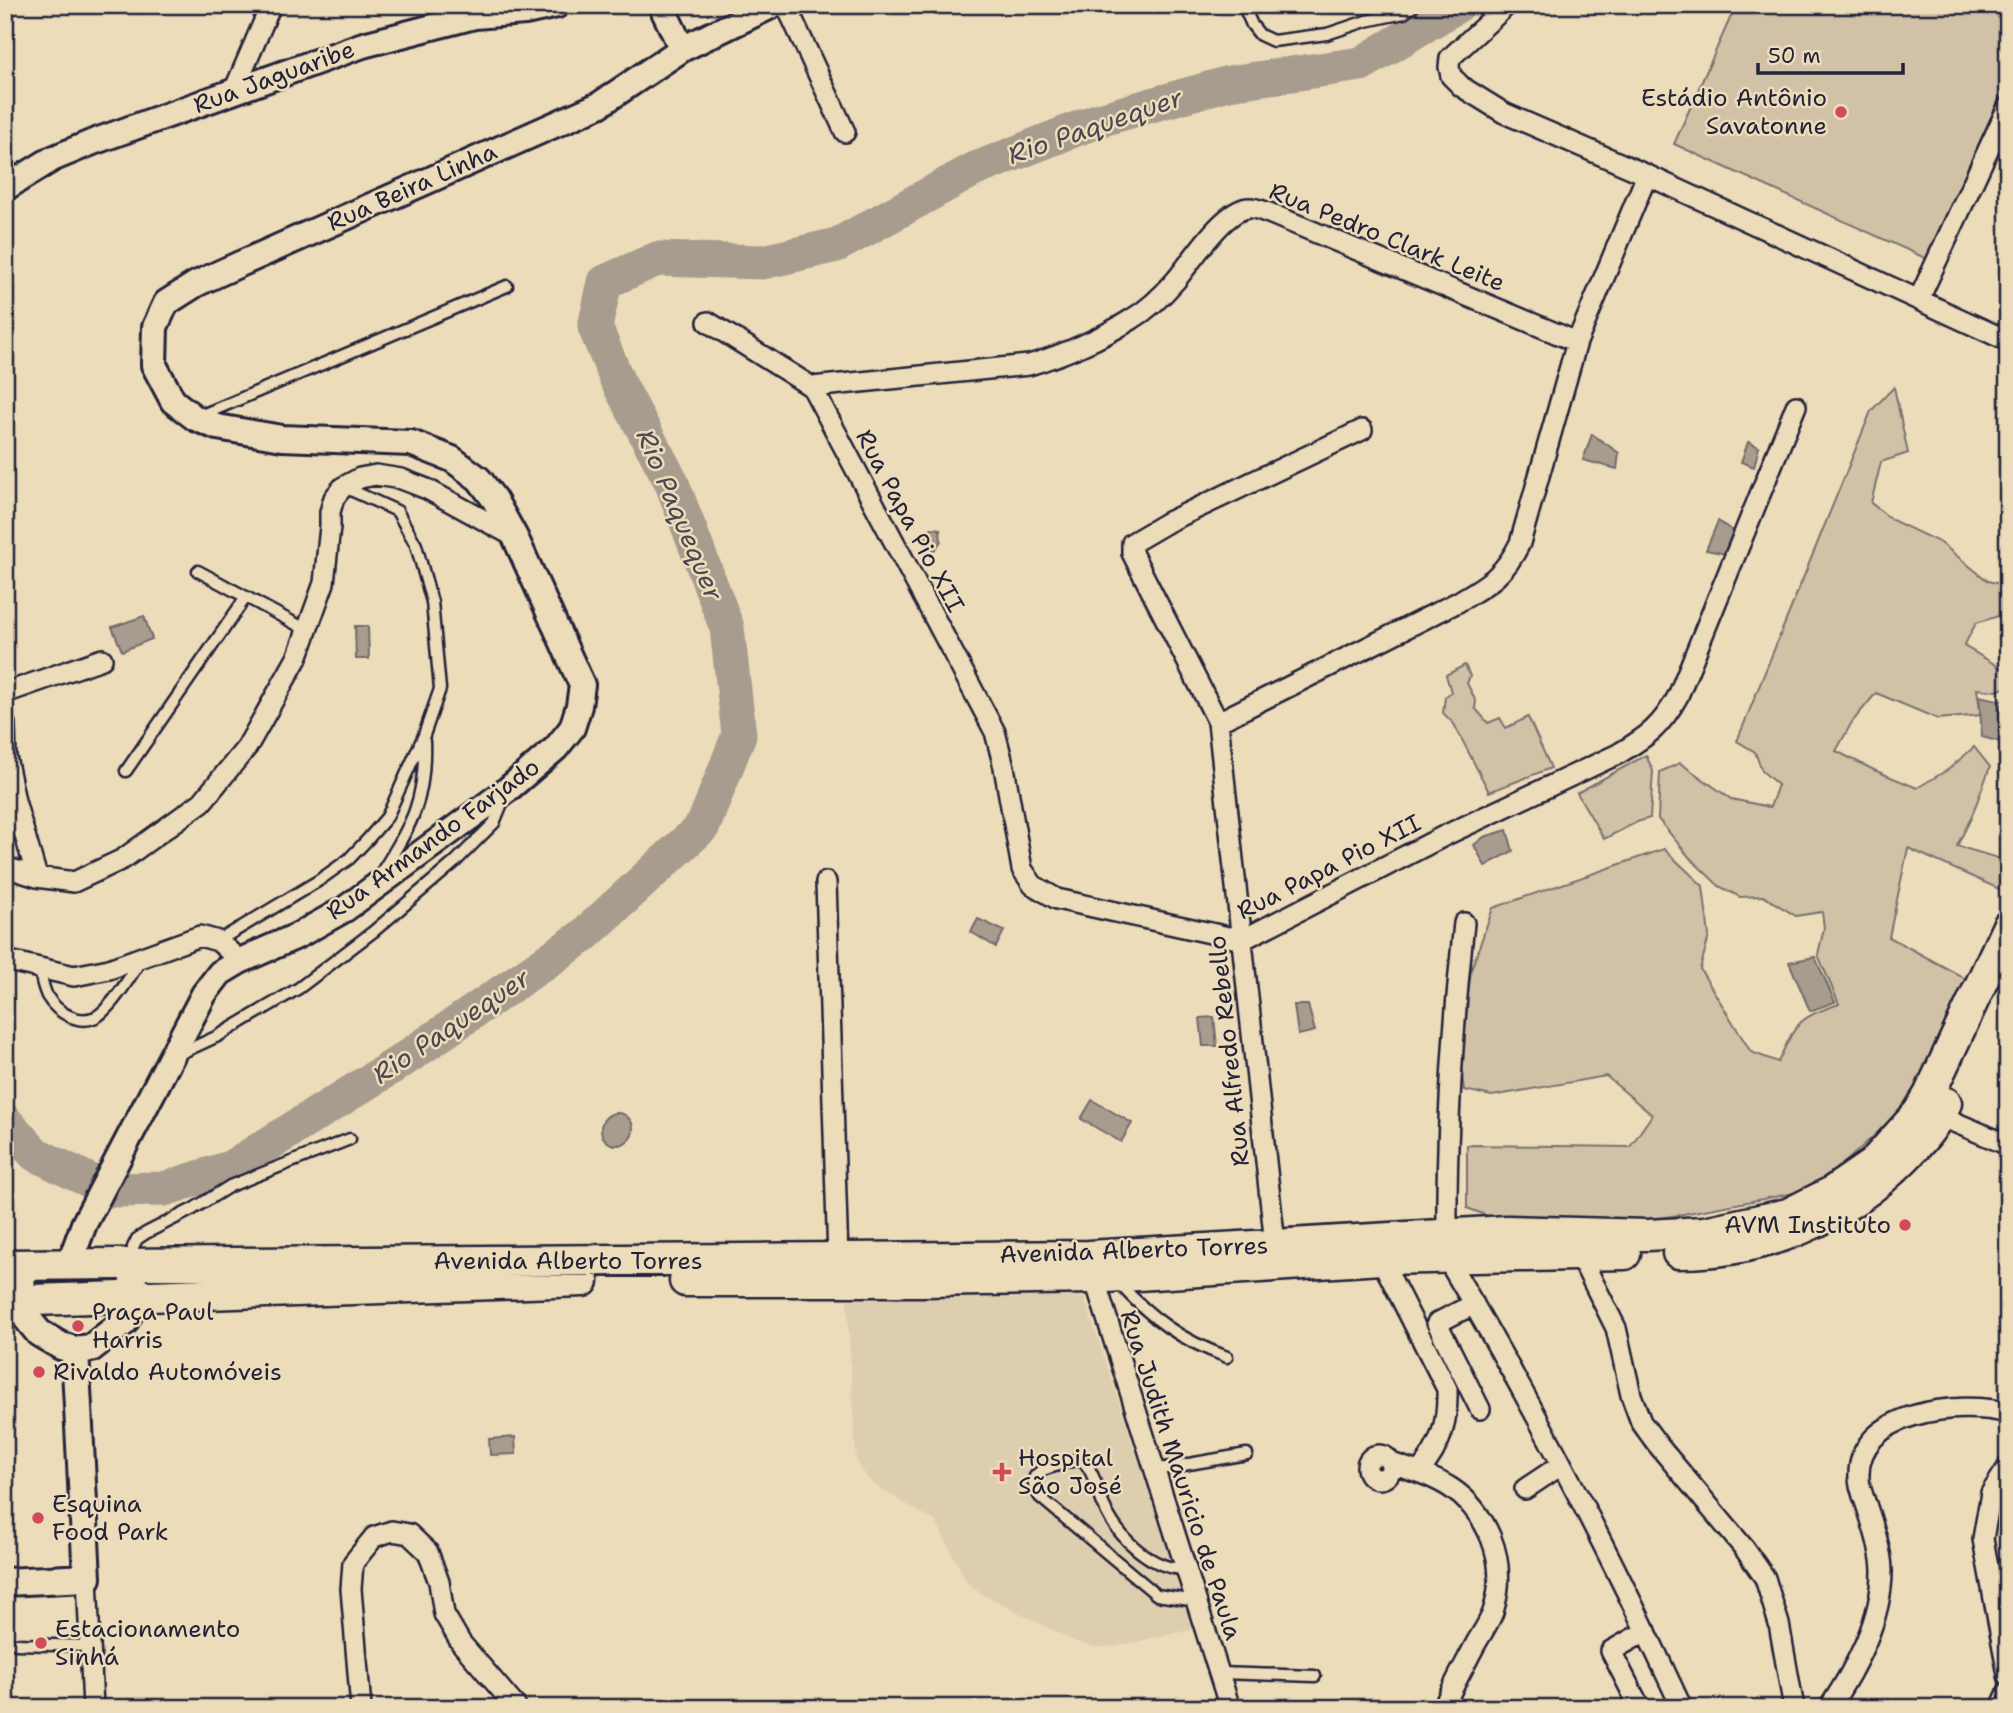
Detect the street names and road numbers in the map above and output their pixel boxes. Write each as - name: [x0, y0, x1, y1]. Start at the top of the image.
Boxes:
- street label: Rua Jaguaribe: [189, 33, 359, 121]
- street label: Rua Beira Linha: [322, 135, 502, 239]
- street label: Rua Pedro Clark Leite: [1264, 175, 1510, 299]
- street label: Rua Papa Pio XII: [848, 424, 972, 618]
- street label: Rua Armando Farjado: [320, 751, 546, 927]
- street label: Rua Papa Pio XII: [1232, 807, 1426, 927]
- street label: Rua Alfredo Rebello: [1201, 934, 1257, 1168]
- street label: Avenida Alberto Torres: [999, 1229, 1269, 1271]
- street label: Avenida Alberto Torres: [433, 1245, 703, 1277]
- street label: Rua Judith Mauricio de Paula: [1113, 1306, 1249, 1644]

